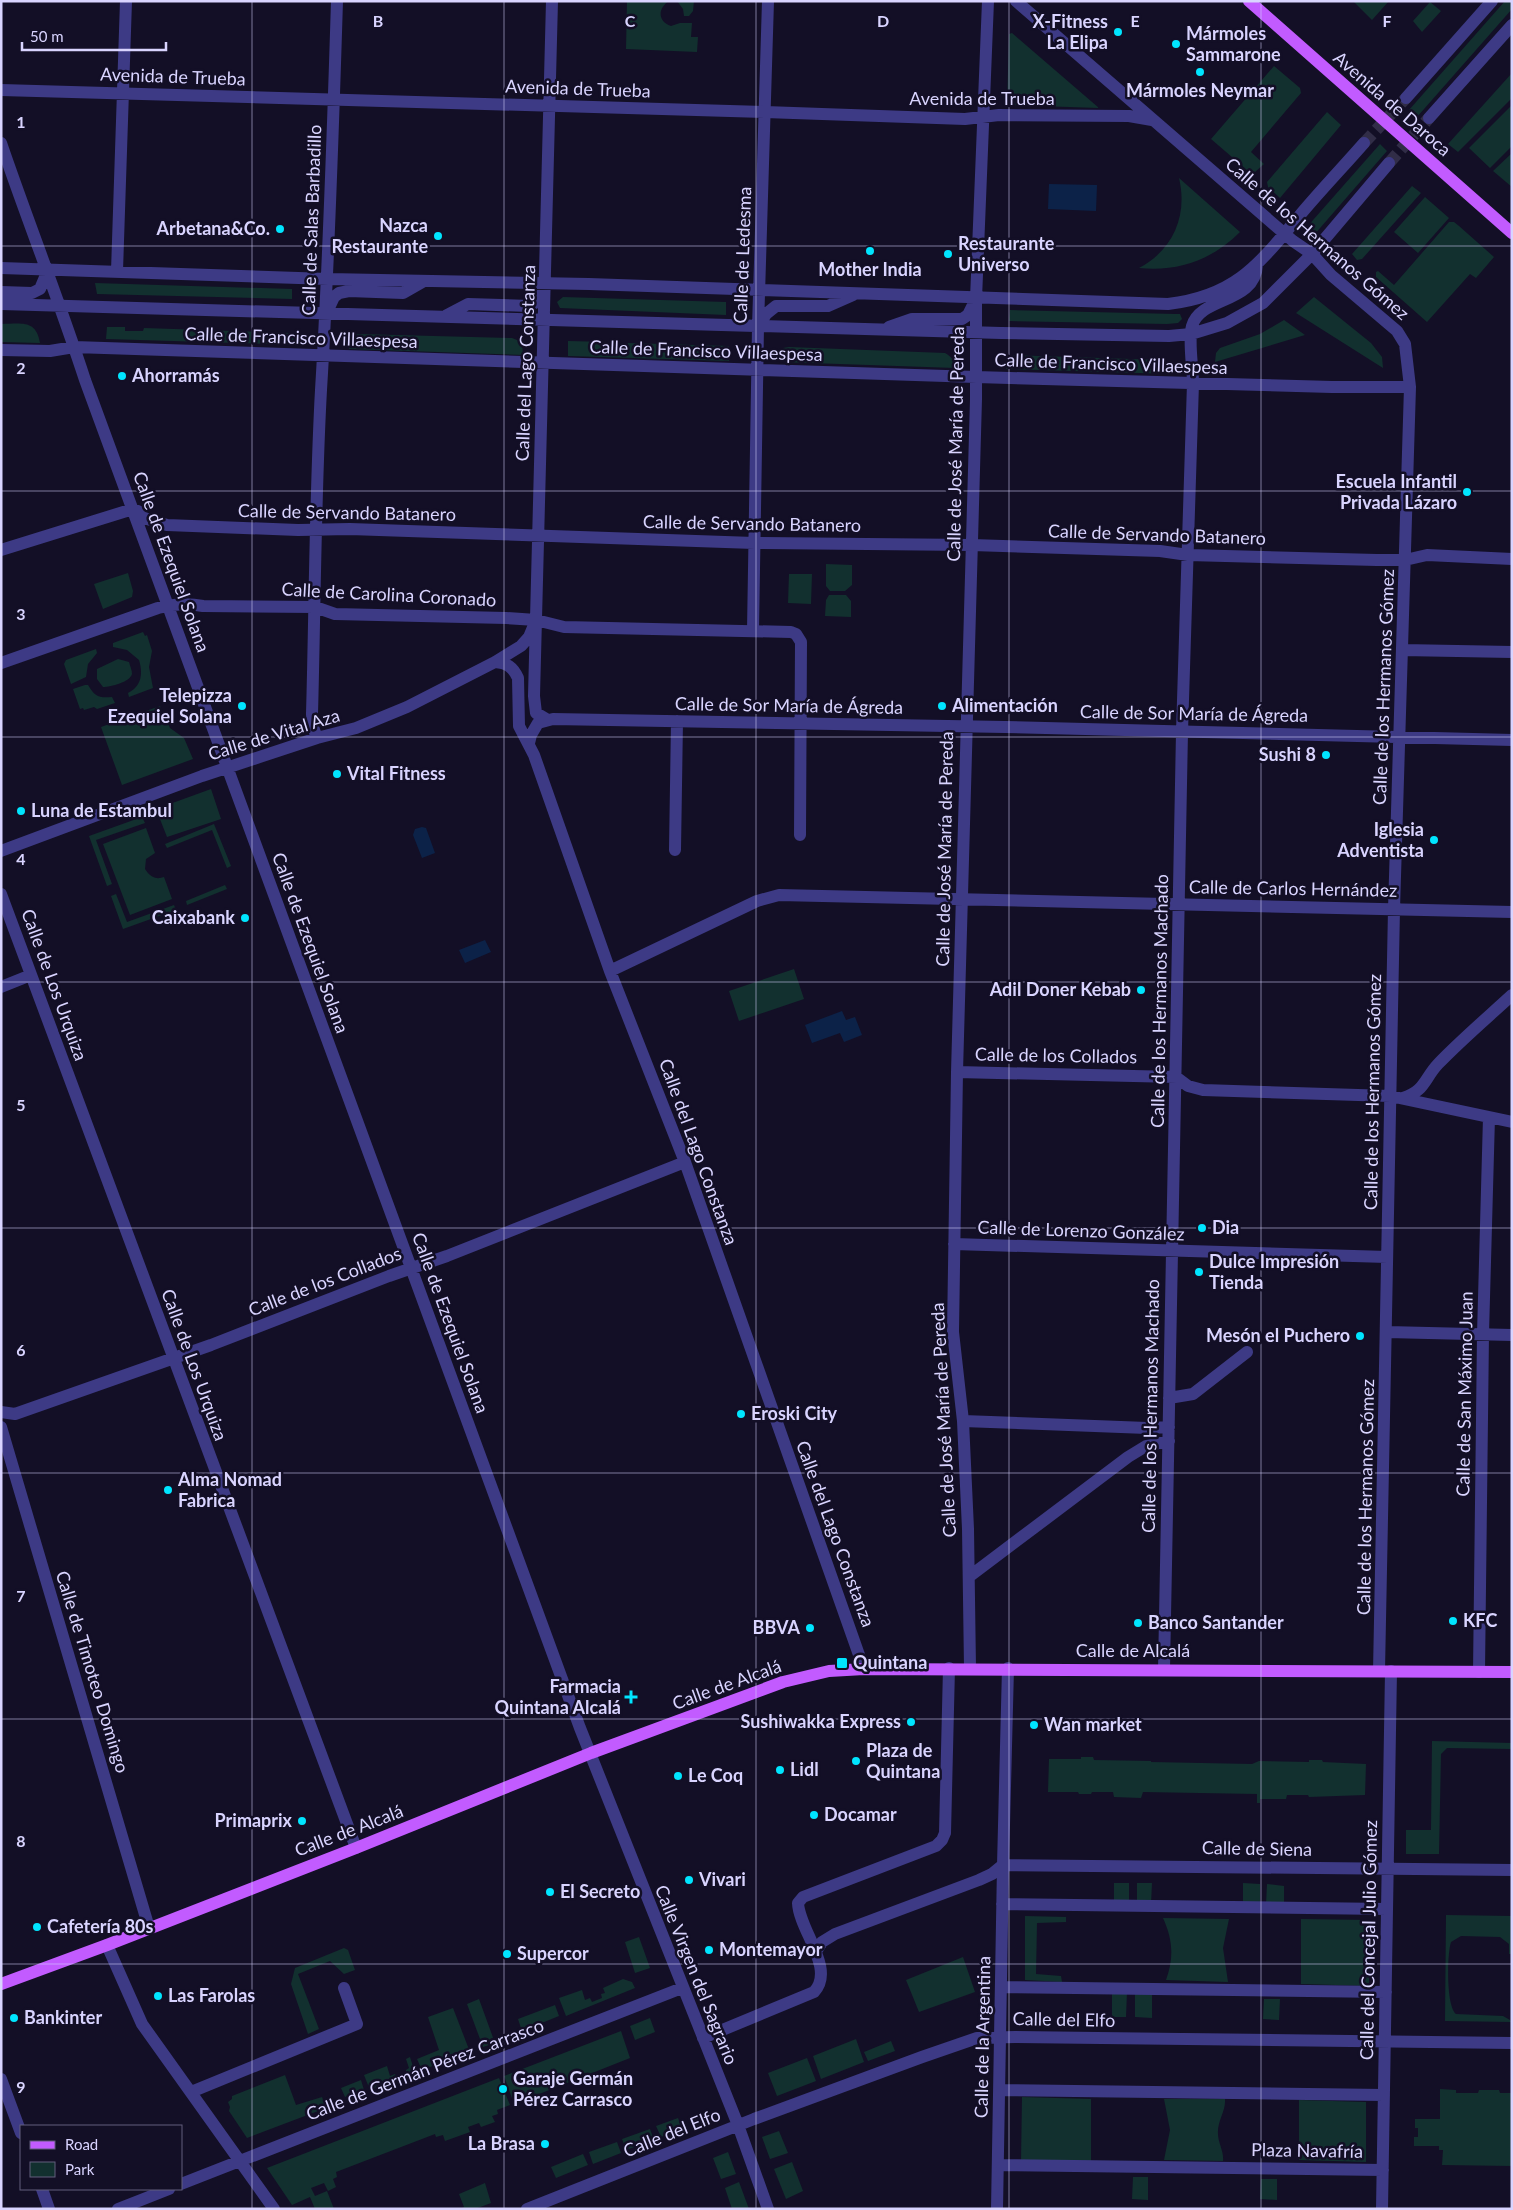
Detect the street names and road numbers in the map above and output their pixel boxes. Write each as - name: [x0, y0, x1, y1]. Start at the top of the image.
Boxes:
- street label: Avenida de Daroca: [1329, 46, 1456, 160]
- street label: Avenida de Trueba: [100, 62, 246, 90]
- street label: Avenida de Trueba: [505, 74, 651, 102]
- street label: Avenida de Trueba: [909, 87, 1055, 109]
- street label: Calle de Salas Barbadillo: [297, 124, 325, 316]
- street label: Calle de los Hermanos Gómez: [1221, 152, 1414, 324]
- street label: Calle de Ledesma: [729, 186, 755, 324]
- street label: Calle del Lago Constanza: [511, 264, 539, 462]
- street label: Calle de Francisco Villaespesa: [184, 322, 418, 352]
- street label: Calle de José María de Pereda: [942, 326, 968, 562]
- street label: Calle de Francisco Villaespesa: [589, 335, 823, 365]
- street label: Calle de Francisco Villaespesa: [994, 348, 1228, 378]
- street label: Calle de Ezequiel Solana: [129, 468, 215, 655]
- street label: Calle de Servando Batanero: [238, 499, 456, 525]
- street label: Calle de Servando Batanero: [643, 510, 861, 536]
- street label: Calle de Servando Batanero: [1048, 519, 1266, 549]
- street label: Calle de los Hermanos Gómez: [1368, 569, 1398, 805]
- street label: Calle de Carolina Coronado: [281, 577, 497, 611]
- street label: Calle de Sor María de Ágreda: [675, 692, 903, 718]
- street label: Calle de Sor María de Ágreda: [1080, 700, 1308, 726]
- street label: Calle de Vital Aza: [205, 704, 342, 765]
- street label: Calle de José María de Pereda: [931, 731, 957, 967]
- street label: Calle de Ezequiel Solana: [268, 849, 354, 1036]
- street label: Calle de los Hermanos Machado: [1146, 874, 1172, 1128]
- street label: Calle de Carlos Hernández: [1189, 875, 1397, 901]
- street label: Calle de Los Urquiza: [17, 906, 93, 1063]
- street label: Calle de los Hermanos Gómez: [1359, 974, 1385, 1210]
- street label: Calle de los Collados: [975, 1043, 1138, 1067]
- street label: Calle del Lago Constanza: [655, 1055, 743, 1248]
- street label: Calle de Lorenzo González: [977, 1215, 1185, 1245]
- street label: Calle de Ezequiel Solana: [408, 1229, 494, 1416]
- street label: Calle de los Collados: [245, 1242, 404, 1320]
- street label: Calle de los Hermanos Machado: [1137, 1279, 1163, 1533]
- street label: Calle de Los Urquiza: [157, 1286, 233, 1443]
- street label: Calle de San Máximo Juan: [1451, 1291, 1477, 1497]
- street label: Calle de José María de Pereda: [926, 1302, 960, 1538]
- street label: Calle de los Hermanos Gómez: [1352, 1379, 1378, 1615]
- street label: Calle del Lago Constanza: [792, 1437, 880, 1630]
- street label: Calle de Timoteo Domingo: [52, 1568, 134, 1775]
- street label: Calle de Alcalá: [1076, 1639, 1190, 1661]
- street label: Calle de Alcalá: [669, 1654, 784, 1714]
- street label: Calle de Alcalá: [291, 1799, 406, 1861]
- street label: Calle del Concejal Julio Gómez: [1355, 1820, 1381, 2060]
- street label: Calle de Siena: [1202, 1836, 1312, 1860]
- street label: Calle Virgen del Sagrario: [651, 1882, 743, 2068]
- street label: Calle de la Argentina: [970, 1956, 994, 2118]
- street label: Calle del Elfo: [1012, 2007, 1116, 2031]
- street label: Calle de Germán Pérez Carrasco: [303, 2013, 547, 2125]
- street label: Calle del Elfo: [620, 2103, 723, 2162]
- street label: Plaza Navafría: [1251, 2138, 1363, 2162]

